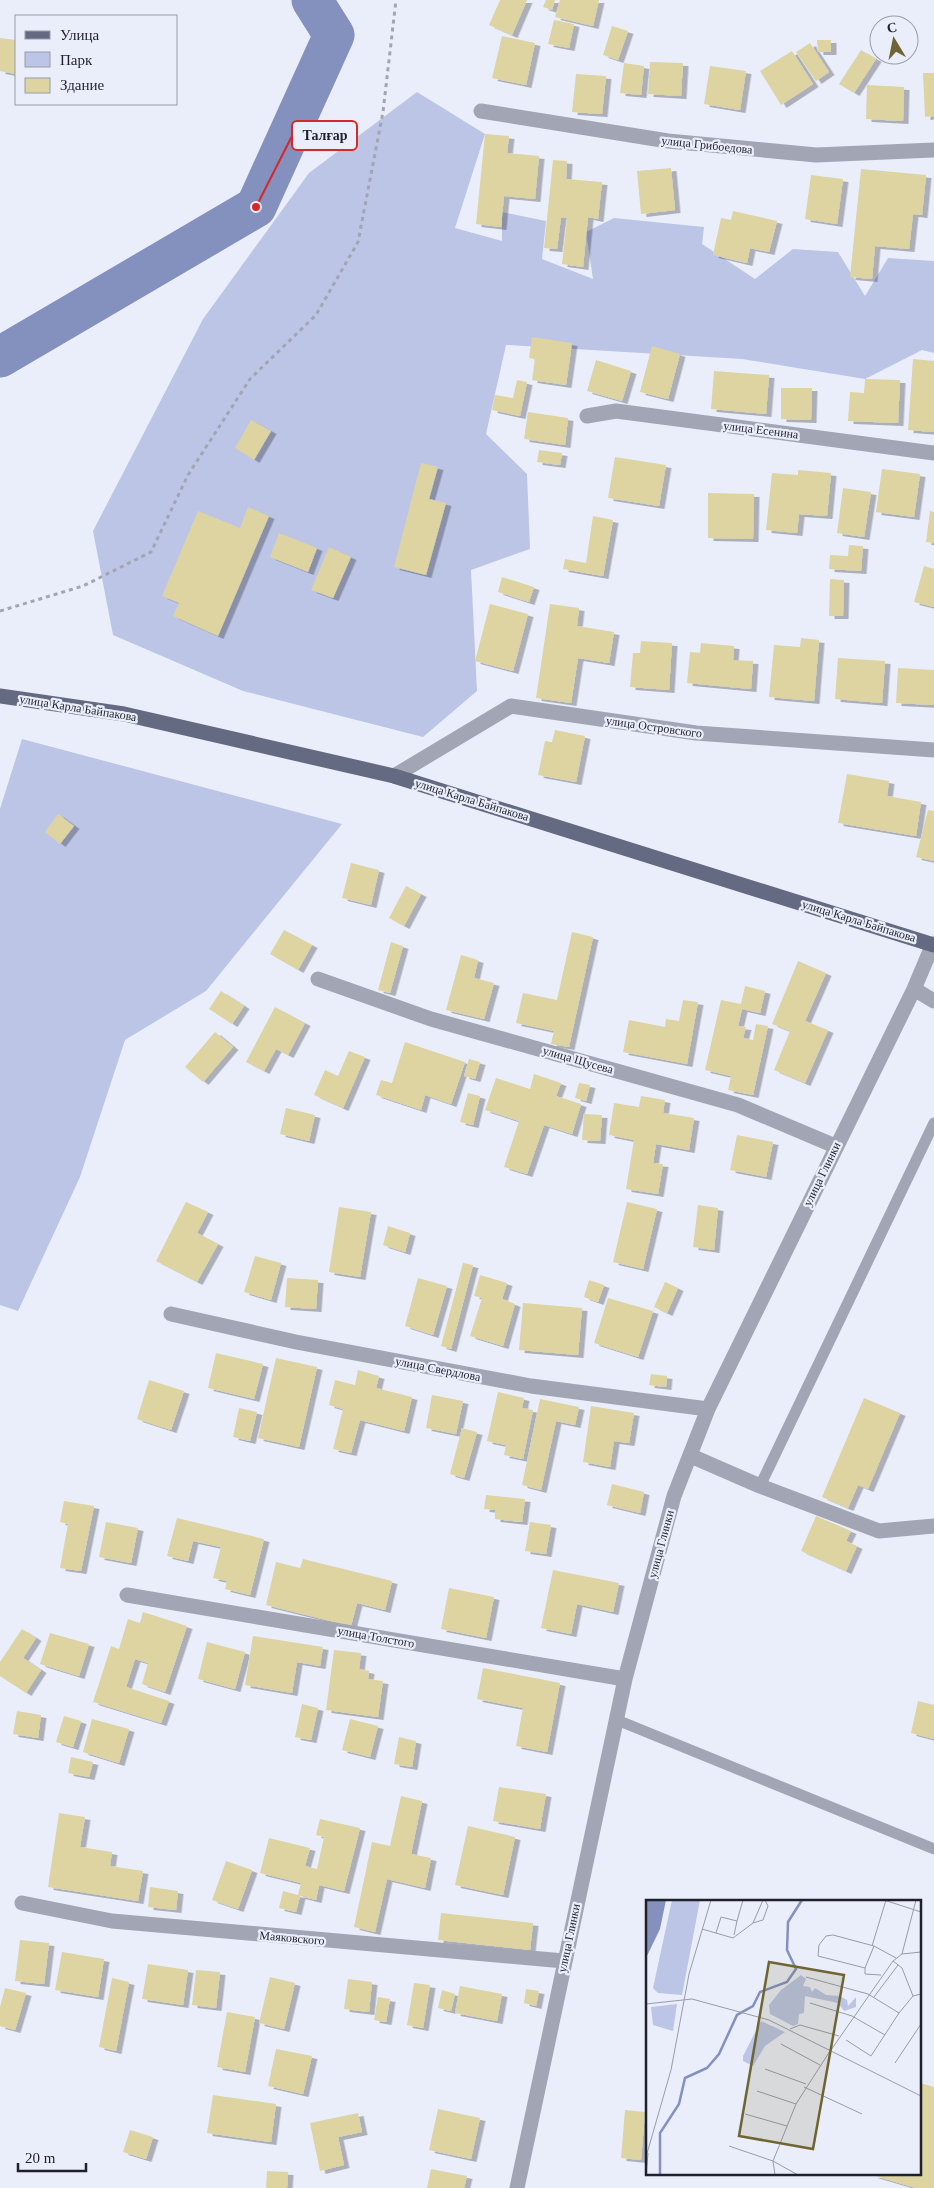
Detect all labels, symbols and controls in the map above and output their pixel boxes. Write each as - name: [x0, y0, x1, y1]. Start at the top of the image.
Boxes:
- legend: [15, 15, 178, 105]
- north arrow: [869, 15, 919, 65]
- text: С: [886, 19, 898, 36]
- text: Улица: [60, 27, 99, 43]
- text: Парк: [60, 52, 93, 68]
- text: Здание: [60, 77, 104, 93]
- callout: Талғар: [292, 121, 357, 150]
- text: Талғар: [302, 128, 348, 143]
- street label: улица Грибоедова: [661, 133, 754, 157]
- street label: улица Есенина: [723, 418, 800, 442]
- street label: улица Карла Байпакова: [18, 692, 138, 724]
- street label: улица Островского: [605, 713, 703, 741]
- street label: улица Карла Байпакова: [413, 776, 531, 824]
- street label: улица Карла Байпакова: [800, 897, 918, 945]
- street label: улица Щусева: [541, 1043, 615, 1077]
- street label: улица Глинки: [800, 1139, 844, 1208]
- street label: улица Свердлова: [394, 1354, 482, 1384]
- street label: улица Глинки: [645, 1508, 677, 1579]
- street label: улица Толстого: [336, 1623, 416, 1651]
- inset map: [646, 1900, 922, 2176]
- street label: улица Глинки: [555, 1902, 583, 1974]
- street label: Маяковского: [259, 1928, 325, 1948]
- scale bar: [18, 2140, 85, 2172]
- text: 20 m: [25, 2150, 56, 2166]

